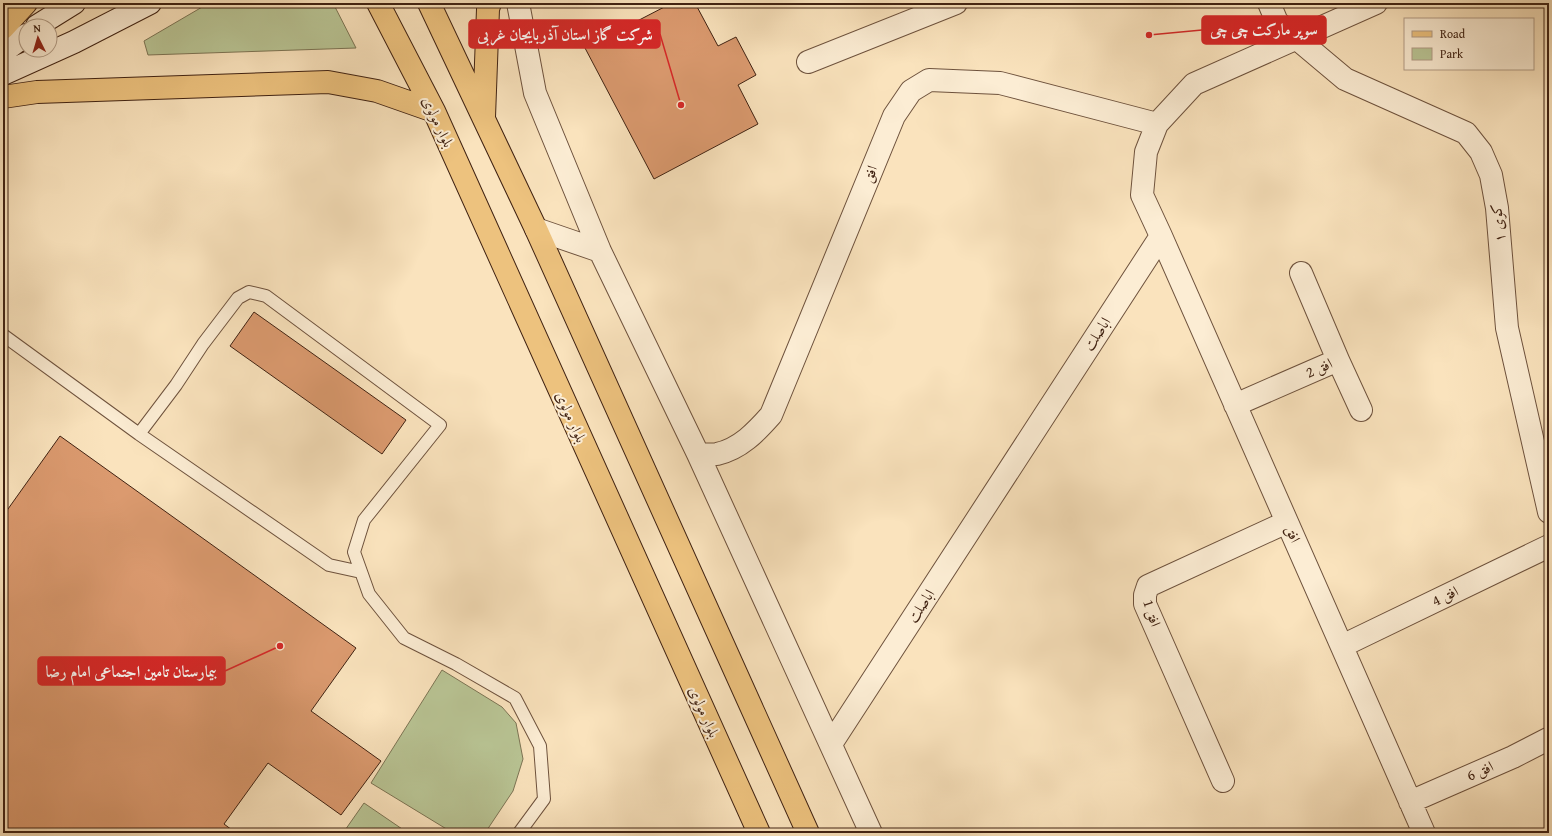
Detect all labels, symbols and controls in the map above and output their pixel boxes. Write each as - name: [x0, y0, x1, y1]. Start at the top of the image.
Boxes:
- callout: سوپر مارکت چی چی: [1202, 16, 1326, 44]
- text: سوپر مارکت چی چی: [1209, 17, 1318, 41]
- north arrow: [18, 18, 58, 58]
- legend: [1404, 18, 1534, 70]
- text: N: [33, 20, 42, 36]
- callout: شرکت گاز استان آذربایجان غربی: [469, 20, 660, 48]
- text: شرکت گاز استان آذربایجان غربی: [476, 22, 653, 46]
- text: Road: [1440, 25, 1466, 42]
- text: Park: [1440, 45, 1464, 62]
- street label: بلوار مولوی: [417, 93, 459, 151]
- street label: افق: [857, 162, 882, 186]
- street label: کوی ۱: [1485, 203, 1510, 243]
- street label: اباصلت: [1078, 313, 1115, 355]
- street label: افق 2: [1302, 352, 1336, 383]
- street label: بلوار مولوی: [551, 388, 592, 446]
- street label: افق: [1280, 522, 1306, 546]
- street label: افق 4: [1428, 580, 1462, 611]
- street label: اباصلت: [902, 585, 939, 627]
- street label: افق 1: [1138, 597, 1167, 629]
- callout: بیمارستان تامین اجتماعی امام رضا: [38, 657, 225, 685]
- text: بیمارستان تامین اجتماعی امام رضا: [45, 659, 217, 686]
- street label: بلوار مولوی: [684, 683, 725, 741]
- street label: افق 6: [1463, 755, 1497, 786]

